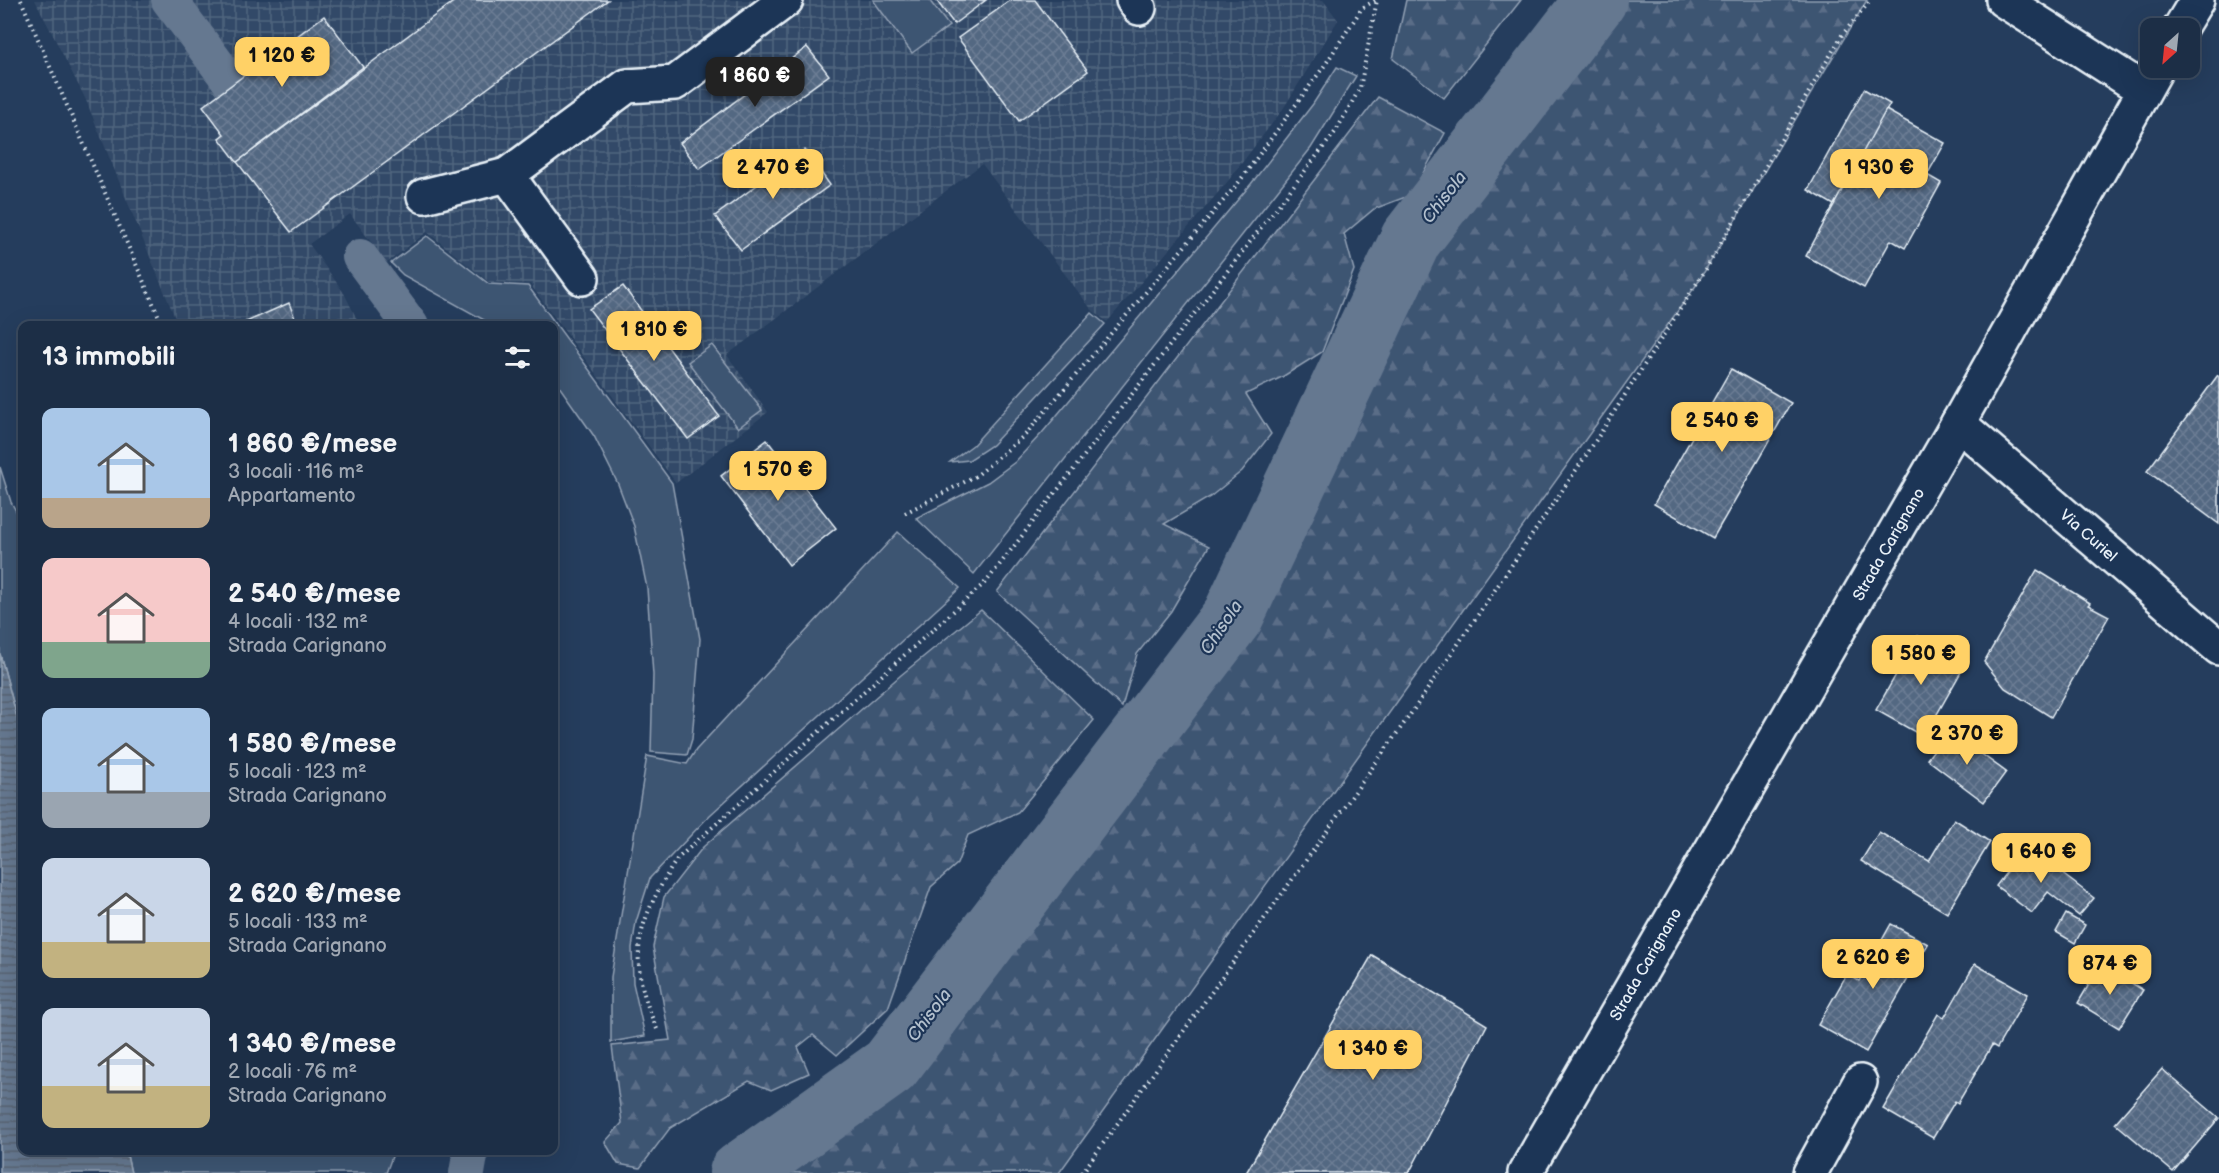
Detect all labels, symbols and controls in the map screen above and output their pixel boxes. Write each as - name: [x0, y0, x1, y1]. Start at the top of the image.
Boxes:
- north arrow: [2140, 18, 2200, 78]
- map controls: [2140, 18, 2200, 78]
- pin: 1 120 €: [227, 37, 337, 88]
- text: 1 120 €: [249, 44, 315, 68]
- pin: 1 860 €: [700, 57, 810, 108]
- text: 1 860 €: [720, 64, 790, 88]
- pin: 2 470 €: [718, 149, 828, 200]
- pin: 1 930 €: [1824, 149, 1934, 200]
- text: 2 470 €: [736, 156, 810, 180]
- text: 1 930 €: [1844, 156, 1914, 180]
- water label: Chisola: [1418, 167, 1471, 228]
- pin: 1 810 €: [599, 311, 709, 362]
- text: 1 810 €: [620, 318, 688, 342]
- icon: filters: [501, 341, 534, 374]
- text: 13 immobili: [42, 342, 175, 373]
- pin: 2 540 €: [1667, 402, 1777, 453]
- text: 2 540 €: [1685, 409, 1759, 433]
- text: 1 860 €/mese: [228, 429, 397, 460]
- icon: home: [90, 432, 162, 504]
- pin: 1 570 €: [723, 451, 833, 502]
- text: 1 570 €: [743, 458, 813, 482]
- text: 3 locali · 116 m²: [228, 460, 364, 484]
- text: Appartamento: [228, 484, 356, 508]
- street label: Strada Carignano: [1849, 485, 1929, 605]
- street label: Via Curiel: [2055, 506, 2121, 566]
- text: 2 540 €/mese: [228, 579, 401, 610]
- icon: home: [90, 582, 162, 654]
- water label: Chisola: [1196, 596, 1247, 658]
- text: 4 locali · 132 m²: [228, 610, 368, 634]
- text: Strada Carignano: [228, 634, 387, 658]
- pin: 1 580 €: [1866, 635, 1976, 686]
- text: 1 580 €: [1886, 642, 1956, 666]
- pin: 2 370 €: [1912, 715, 2022, 766]
- text: 2 370 €: [1930, 722, 2004, 746]
- text: 1 580 €/mese: [228, 729, 396, 760]
- icon: home: [90, 732, 162, 804]
- text: 5 locali · 123 m²: [228, 760, 367, 784]
- text: Strada Carignano: [228, 784, 387, 808]
- pin: 1 640 €: [1986, 833, 2096, 884]
- text: 1 640 €: [2006, 840, 2076, 864]
- text: 2 620 €/mese: [228, 879, 401, 910]
- icon: home: [90, 882, 162, 954]
- street label: Strada Carignano: [1606, 905, 1686, 1025]
- text: 5 locali · 133 m²: [228, 910, 368, 934]
- text: Strada Carignano: [228, 934, 387, 958]
- pin: 2 620 €: [1818, 939, 1928, 990]
- pin: 874 €: [2068, 945, 2152, 996]
- text: 2 620 €: [1836, 946, 1910, 970]
- text: 874 €: [2082, 952, 2138, 976]
- water label: Chisola: [903, 985, 956, 1046]
- text: 1 340 €/mese: [228, 1029, 396, 1060]
- pin: 1 340 €: [1318, 1030, 1428, 1081]
- icon: home: [90, 1032, 162, 1104]
- text: 1 340 €: [1338, 1037, 1408, 1061]
- text: 2 locali · 76 m²: [228, 1060, 357, 1084]
- text: Strada Carignano: [228, 1084, 387, 1108]

